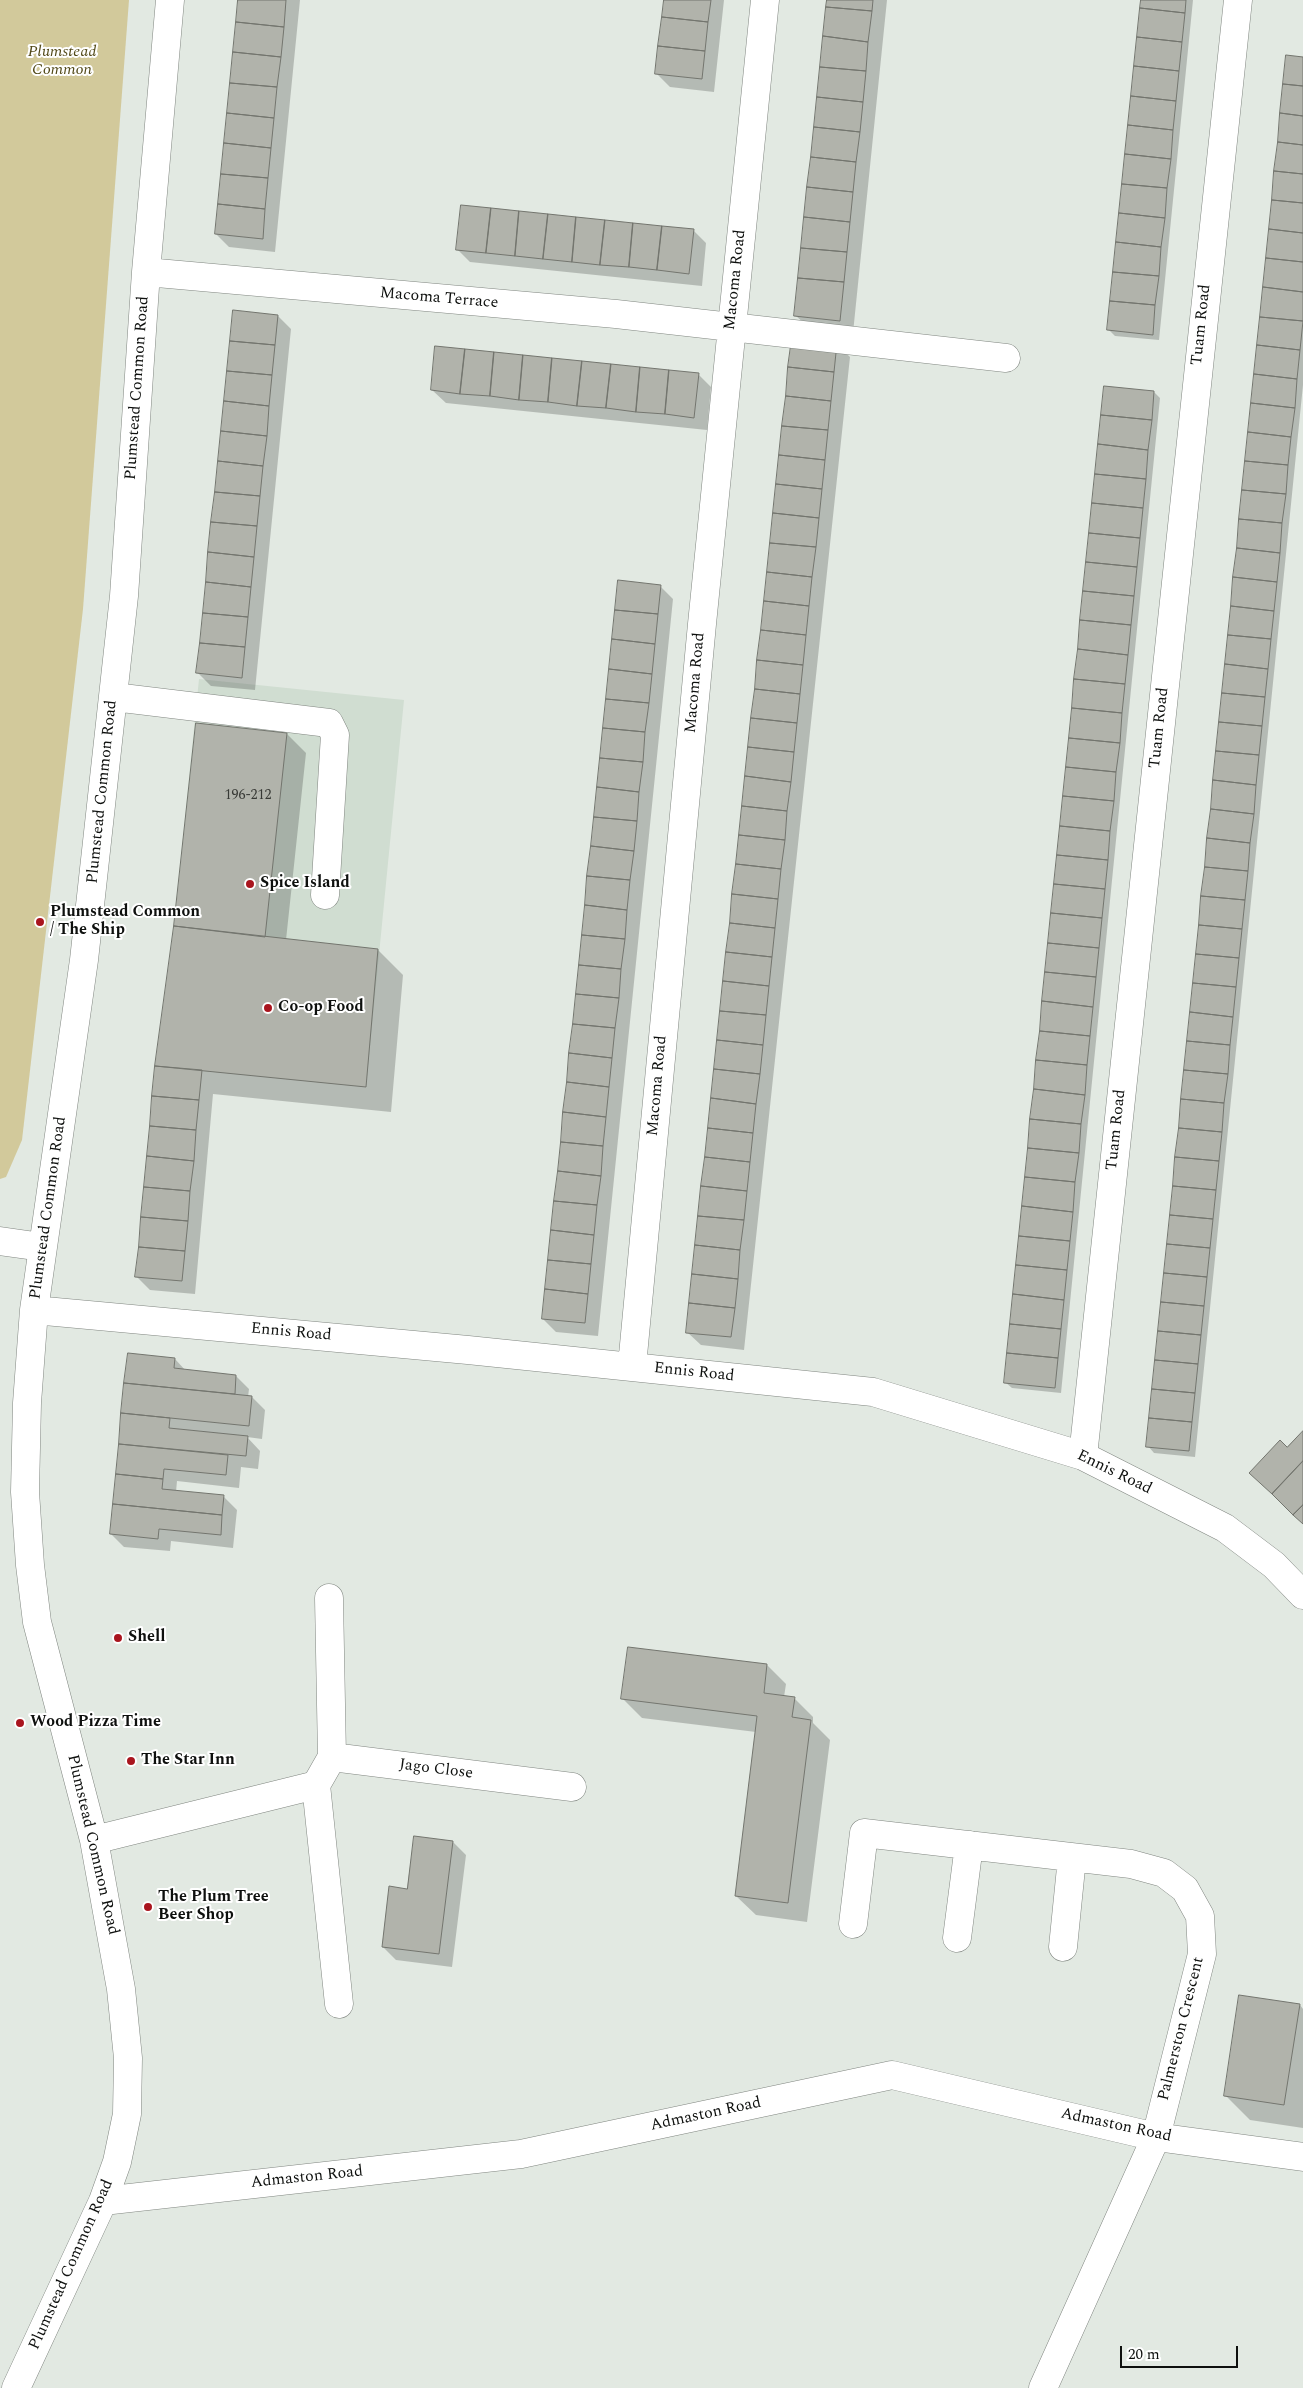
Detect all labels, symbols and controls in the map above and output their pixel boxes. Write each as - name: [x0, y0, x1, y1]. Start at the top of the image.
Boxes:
- park label: Plumstead Common: [28, 43, 96, 81]
- street label: Macoma Road: [721, 229, 751, 331]
- street label: Macoma Terrace: [379, 284, 499, 314]
- street label: Tuam Road: [1188, 284, 1216, 366]
- street label: Plumstead Common Road: [122, 295, 154, 481]
- street label: Macoma Road: [682, 632, 710, 734]
- street label: Tuam Road: [1146, 687, 1174, 769]
- street label: Plumstead Common Road: [84, 699, 122, 885]
- house number: 196-212: [224, 788, 272, 804]
- place label: Spice Island: [260, 874, 350, 894]
- marker: Spice Island: [244, 878, 256, 890]
- place label: Plumstead Common / The Ship: [50, 903, 200, 941]
- marker: Plumstead Common / The Ship: [34, 916, 46, 928]
- place label: Co-op Food: [278, 998, 364, 1018]
- marker: Co-op Food: [262, 1002, 274, 1014]
- street label: Macoma Road: [644, 1035, 672, 1137]
- street label: Tuam Road: [1103, 1089, 1131, 1171]
- street label: Plumstead Common Road: [27, 1115, 71, 1301]
- street label: Ennis Road: [250, 1320, 332, 1346]
- street label: Ennis Road: [653, 1359, 735, 1387]
- street label: Ennis Road: [1073, 1447, 1155, 1499]
- place label: Shell: [128, 1628, 165, 1648]
- marker: Shell: [112, 1632, 124, 1644]
- place label: Wood Pizza Time: [30, 1713, 161, 1733]
- marker: Wood Pizza Time: [14, 1717, 26, 1729]
- place label: The Star Inn: [141, 1751, 235, 1771]
- street label: Plumstead Common Road: [62, 1753, 122, 1937]
- marker: The Star Inn: [125, 1755, 137, 1767]
- street label: Jago Close: [398, 1756, 474, 1784]
- place label: The Plum Tree Beer Shop: [158, 1888, 269, 1926]
- marker: The Plum Tree Beer Shop: [142, 1901, 154, 1913]
- street label: Palmerston Crescent: [1155, 1955, 1209, 2103]
- street label: Admaston Road: [649, 2094, 763, 2136]
- street label: Admaston Road: [1059, 2105, 1173, 2147]
- street label: Admaston Road: [250, 2163, 364, 2193]
- street label: Plumstead Common Road: [26, 2177, 118, 2353]
- scale bar: [1123, 2336, 1240, 2368]
- text: 20 m: [1128, 2343, 1160, 2366]

